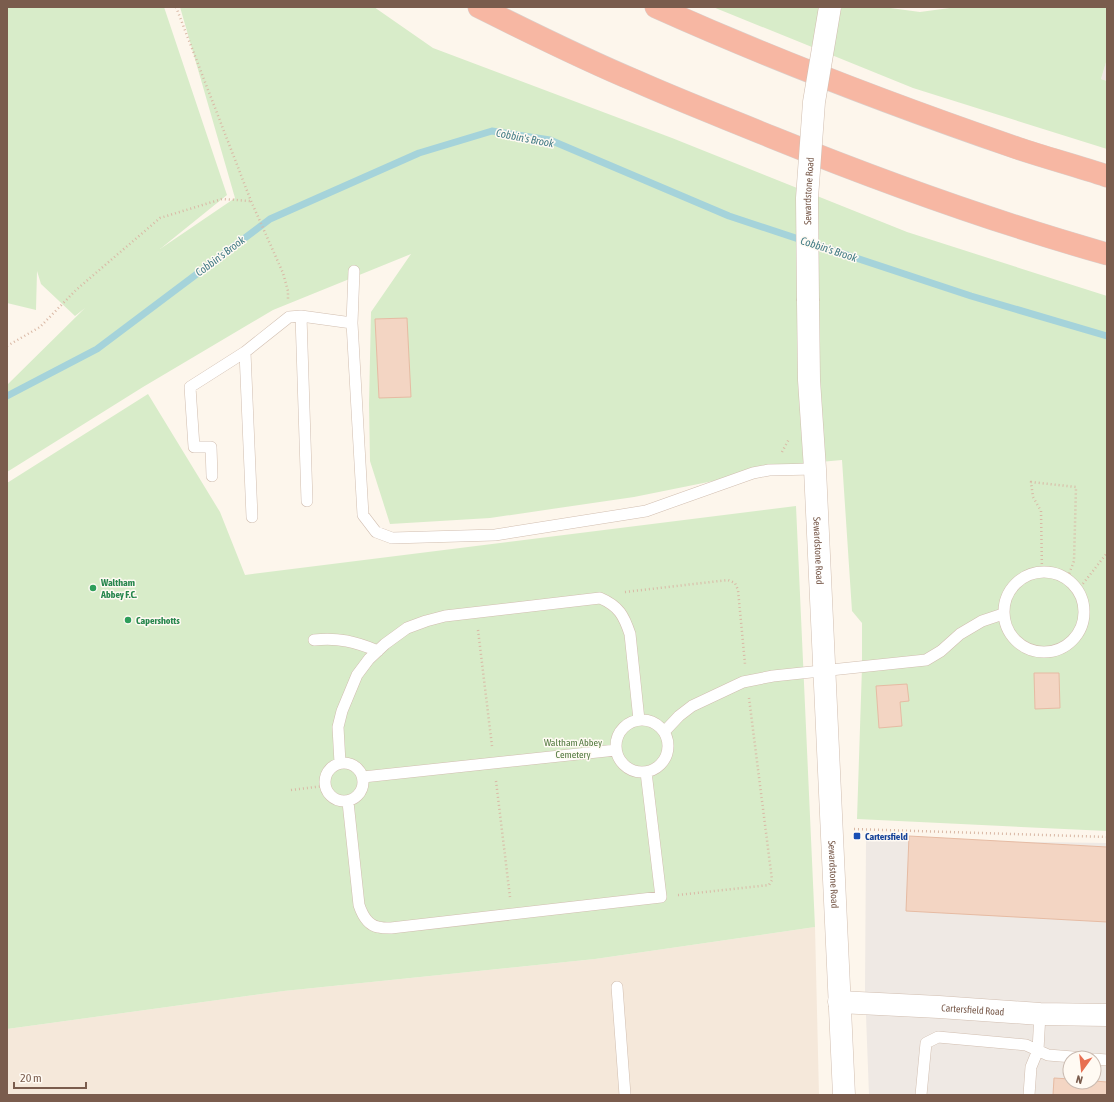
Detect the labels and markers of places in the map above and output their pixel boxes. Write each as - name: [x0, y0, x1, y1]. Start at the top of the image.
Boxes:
- place label: Waltham Abbey F.C.: [100, 577, 137, 600]
- marker: Waltham Abbey F.C.: [88, 583, 98, 593]
- marker: Capershotts: [123, 615, 133, 625]
- place label: Capershotts: [136, 615, 180, 626]
- marker: Cartersfield: [852, 831, 862, 841]
- place label: Cartersfield: [865, 831, 908, 842]

